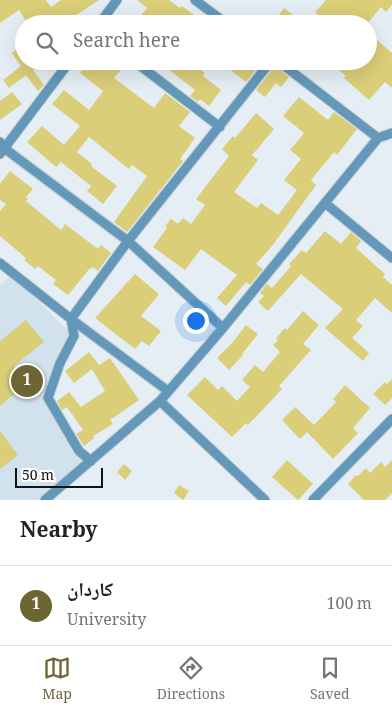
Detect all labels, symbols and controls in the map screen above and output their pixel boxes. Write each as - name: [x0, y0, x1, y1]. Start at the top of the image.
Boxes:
- search box: [15, 15, 377, 70]
- text: Search here: [73, 27, 180, 59]
- icon: search: [33, 29, 61, 57]
- your location: [183, 308, 209, 334]
- pin: 1: [11, 362, 43, 400]
- scale bar: [15, 465, 102, 488]
- text: 50 m: [22, 465, 54, 489]
- text: Nearby: [20, 515, 98, 550]
- text: کاردان: [67, 576, 113, 608]
- text: 1: [32, 592, 40, 619]
- text: 100 m: [327, 592, 372, 619]
- text: University: [67, 608, 146, 635]
- tab: Map: [42, 654, 72, 708]
- tab: Directions: [157, 654, 225, 708]
- tab: Saved: [310, 654, 350, 708]

